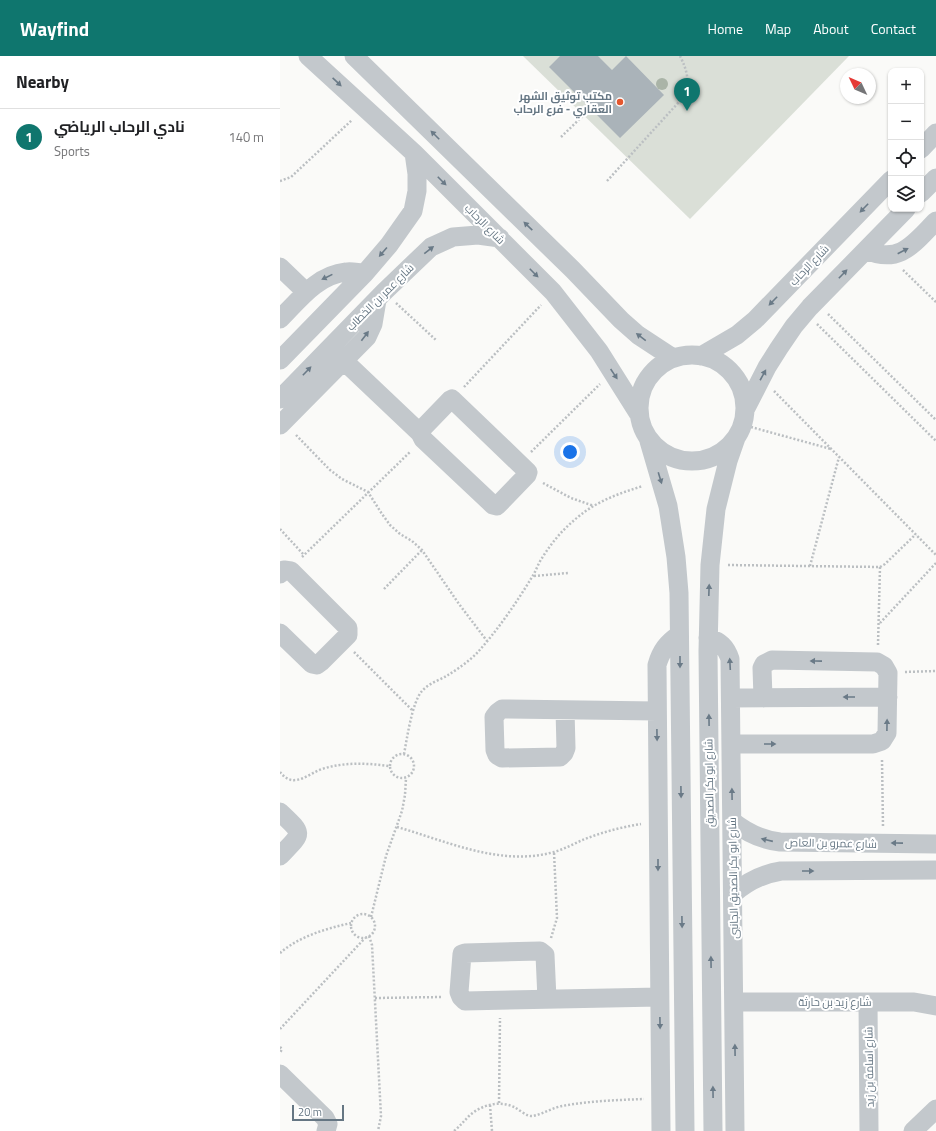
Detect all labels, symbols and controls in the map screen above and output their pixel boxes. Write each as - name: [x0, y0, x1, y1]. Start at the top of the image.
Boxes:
- text: Wayfind: [20, 14, 89, 43]
- text: Home: [708, 18, 743, 39]
- text: Map: [765, 18, 791, 39]
- text: About: [813, 18, 849, 39]
- text: Contact: [871, 18, 916, 39]
- north arrow: [840, 68, 876, 104]
- map controls: [888, 68, 924, 212]
- button: +: [888, 68, 924, 104]
- text: Nearby: [16, 69, 69, 95]
- one-way arrow: [331, 78, 342, 87]
- pin: 1: [674, 78, 700, 111]
- place label: مكتب توثيق الشهر العقاري - فرع الرحاب: [514, 88, 612, 119]
- marker: مكتب توثيق الشهر العقاري - فرع الرحاب: [615, 97, 625, 107]
- button: −: [888, 104, 924, 140]
- text: نادي الرحاب الرياضي: [54, 115, 185, 138]
- text: 1: [25, 127, 33, 147]
- text: 140 m: [228, 127, 264, 147]
- one-way arrow: [430, 130, 440, 140]
- button: locate: [888, 140, 924, 176]
- text: Sports: [54, 141, 90, 161]
- one-way arrow: [437, 176, 447, 186]
- button: layers: [888, 176, 924, 212]
- street label: شارع الرحاب: [461, 200, 509, 248]
- one-way arrow: [859, 203, 869, 213]
- one-way arrow: [523, 221, 533, 231]
- street label: شارع الرحاب: [786, 241, 832, 289]
- one-way arrow: [424, 246, 435, 254]
- one-way arrow: [378, 247, 387, 257]
- one-way arrow: [897, 248, 909, 254]
- street label: شارع عمر بن الخطاب: [343, 260, 417, 334]
- one-way arrow: [529, 268, 539, 278]
- one-way arrow: [838, 269, 848, 279]
- one-way arrow: [321, 274, 333, 280]
- one-way arrow: [768, 296, 778, 306]
- one-way arrow: [361, 331, 369, 342]
- one-way arrow: [635, 333, 646, 341]
- one-way arrow: [302, 366, 312, 376]
- one-way arrow: [611, 368, 618, 380]
- one-way arrow: [759, 369, 766, 381]
- your location: [560, 442, 580, 462]
- one-way arrow: [657, 472, 663, 484]
- one-way arrow: [706, 583, 712, 596]
- one-way arrow: [677, 656, 683, 669]
- one-way arrow: [810, 657, 822, 664]
- one-way arrow: [726, 658, 733, 670]
- one-way arrow: [842, 694, 855, 700]
- one-way arrow: [706, 713, 712, 726]
- one-way arrow: [884, 718, 890, 731]
- one-way arrow: [654, 729, 660, 742]
- street label: شارع ابو بكر الصديق: [700, 739, 718, 827]
- one-way arrow: [764, 741, 777, 747]
- one-way arrow: [678, 786, 684, 799]
- one-way arrow: [729, 787, 735, 800]
- street label: شارع ابو بكر الصديق الجانبى: [724, 817, 742, 939]
- street label: شارع عمرو بن العاص: [785, 834, 877, 852]
- one-way arrow: [761, 836, 773, 842]
- one-way arrow: [890, 840, 903, 846]
- one-way arrow: [655, 859, 661, 872]
- one-way arrow: [802, 867, 814, 874]
- one-way arrow: [679, 916, 685, 929]
- one-way arrow: [708, 955, 714, 968]
- street label: شارع زيد بن حارثة: [798, 994, 872, 1010]
- one-way arrow: [656, 1017, 663, 1029]
- street label: شارع اسامة بن زيد: [860, 1027, 878, 1107]
- one-way arrow: [731, 1044, 738, 1056]
- one-way arrow: [710, 1085, 716, 1098]
- scale bar: [292, 1103, 344, 1122]
- text: 20 m: [298, 1104, 322, 1120]

